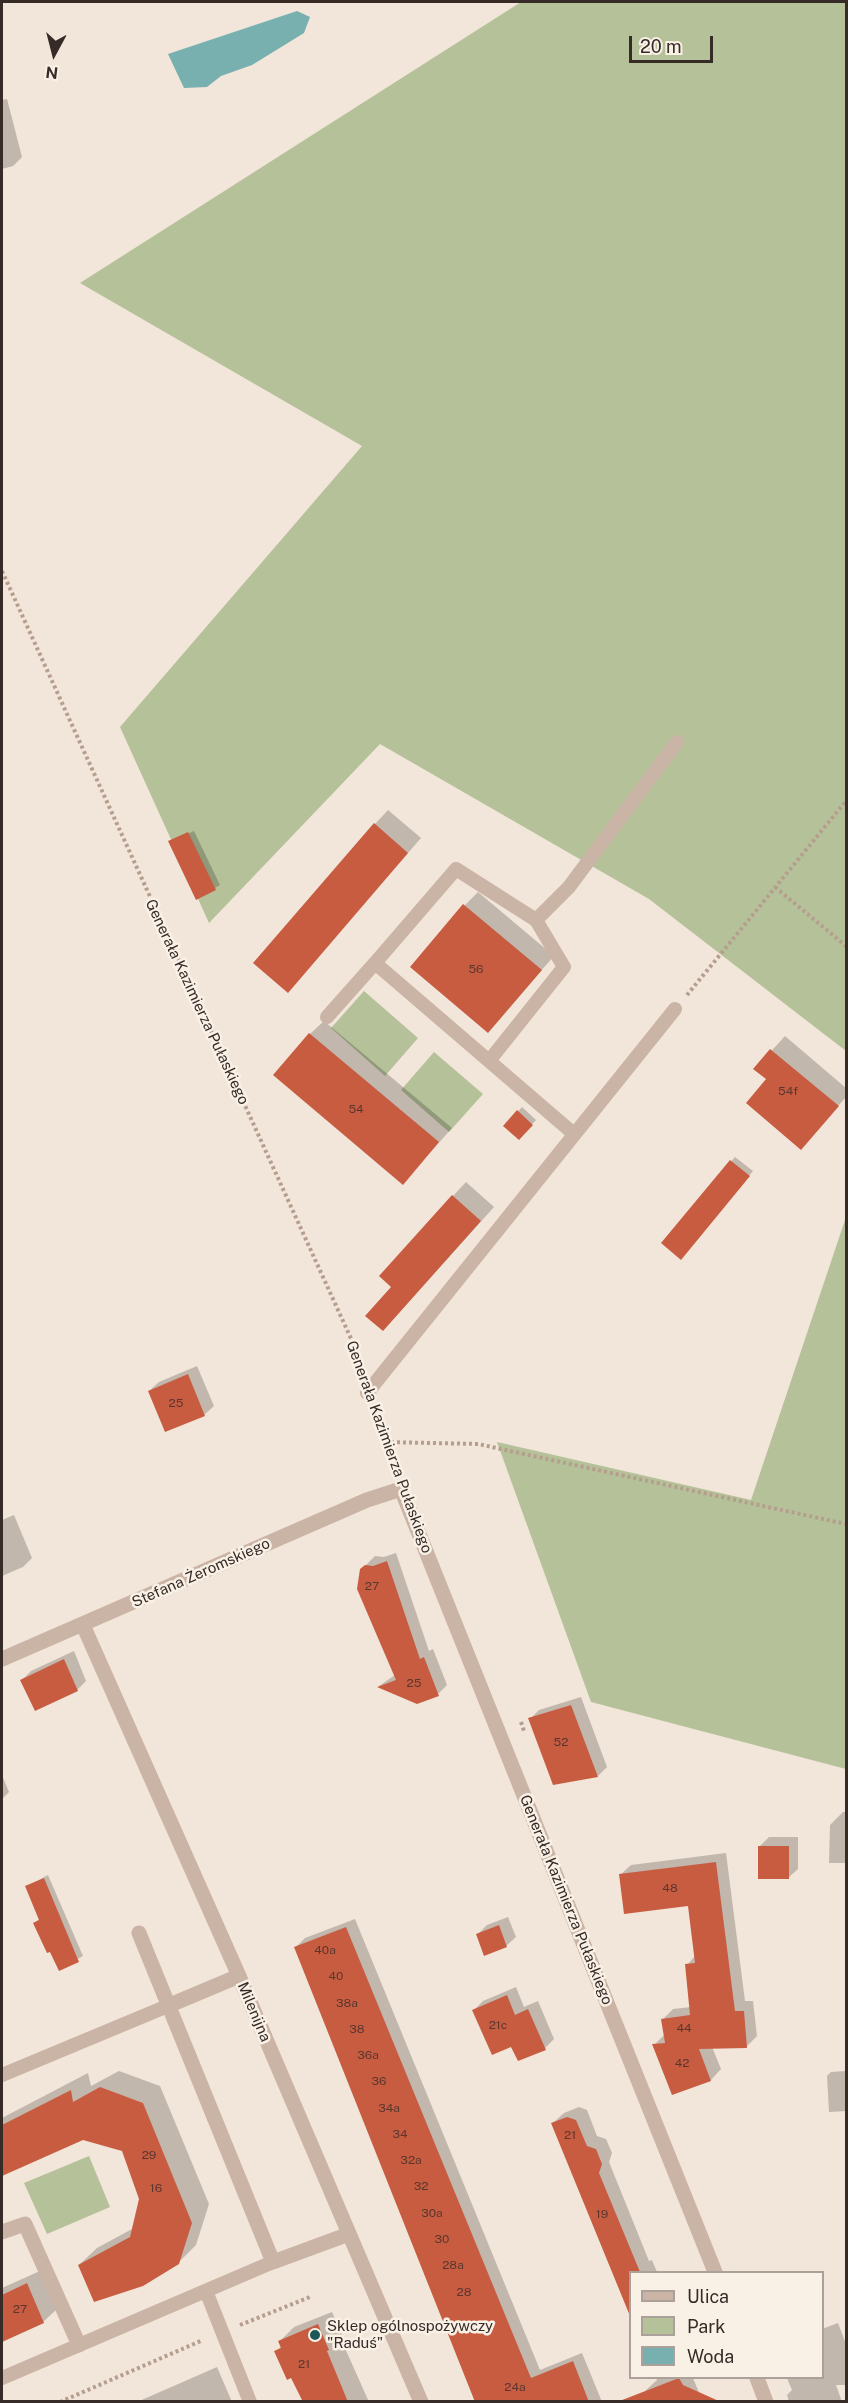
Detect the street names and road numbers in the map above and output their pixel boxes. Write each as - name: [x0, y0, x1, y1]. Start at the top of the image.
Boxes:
- street label: Generała Kazimierza Pułaskiego: [141, 896, 253, 1108]
- street label: Generała Kazimierza Pułaskiego: [342, 1338, 436, 1556]
- street label: Stefana Żeromskiego: [129, 1534, 273, 1612]
- street label: Generała Kazimierza Pułaskiego: [516, 1792, 616, 2008]
- street label: Milenijna: [233, 1979, 275, 2045]

